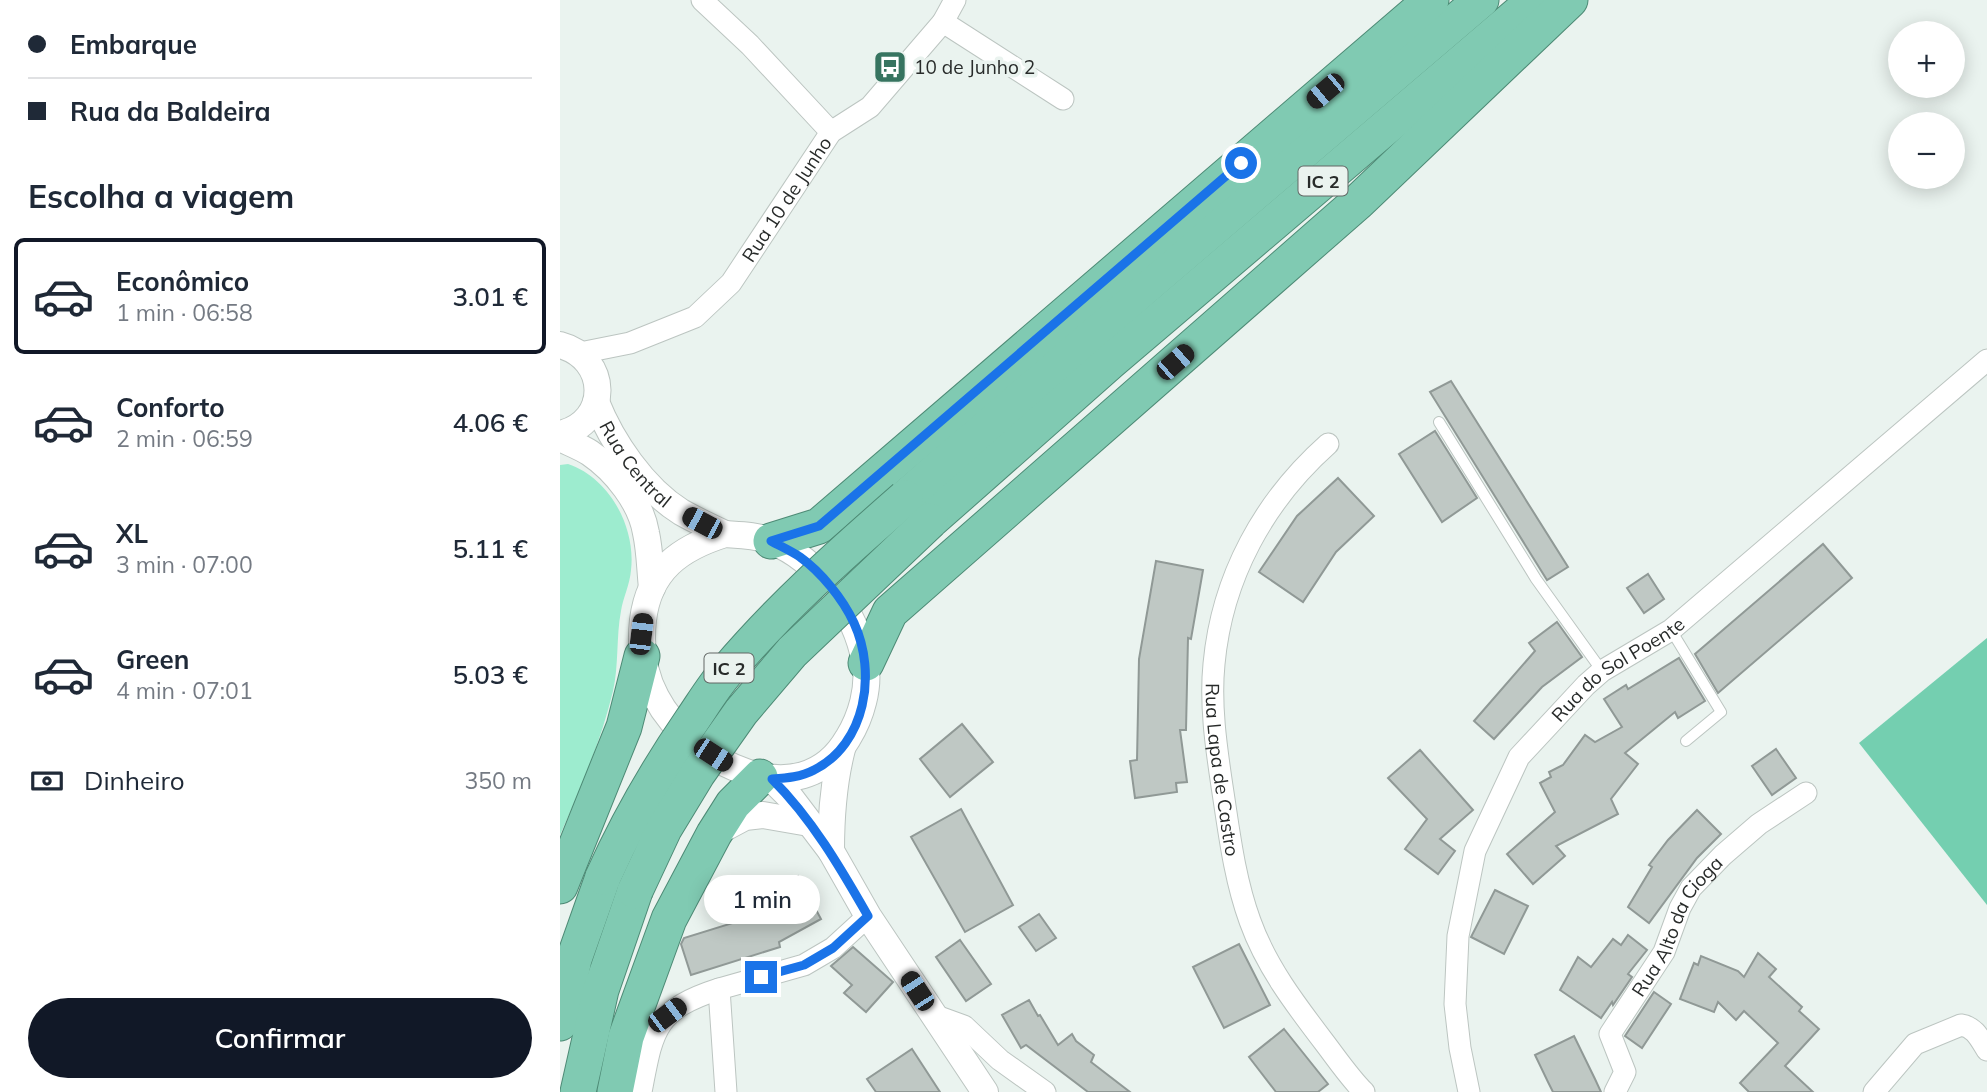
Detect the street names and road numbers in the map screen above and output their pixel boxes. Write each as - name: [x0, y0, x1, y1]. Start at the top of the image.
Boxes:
- street label: Rua 10 de Junho: [736, 132, 837, 266]
- road number: IC 2: [1298, 166, 1348, 196]
- street label: Rua Central: [594, 417, 676, 513]
- street label: Rua do Sol Poente: [1546, 612, 1689, 727]
- road number: IC 2: [704, 654, 754, 682]
- street label: Rua Lapa de Castro: [1201, 683, 1245, 858]
- street label: Rua Alto da Cioga: [1626, 851, 1728, 1001]

